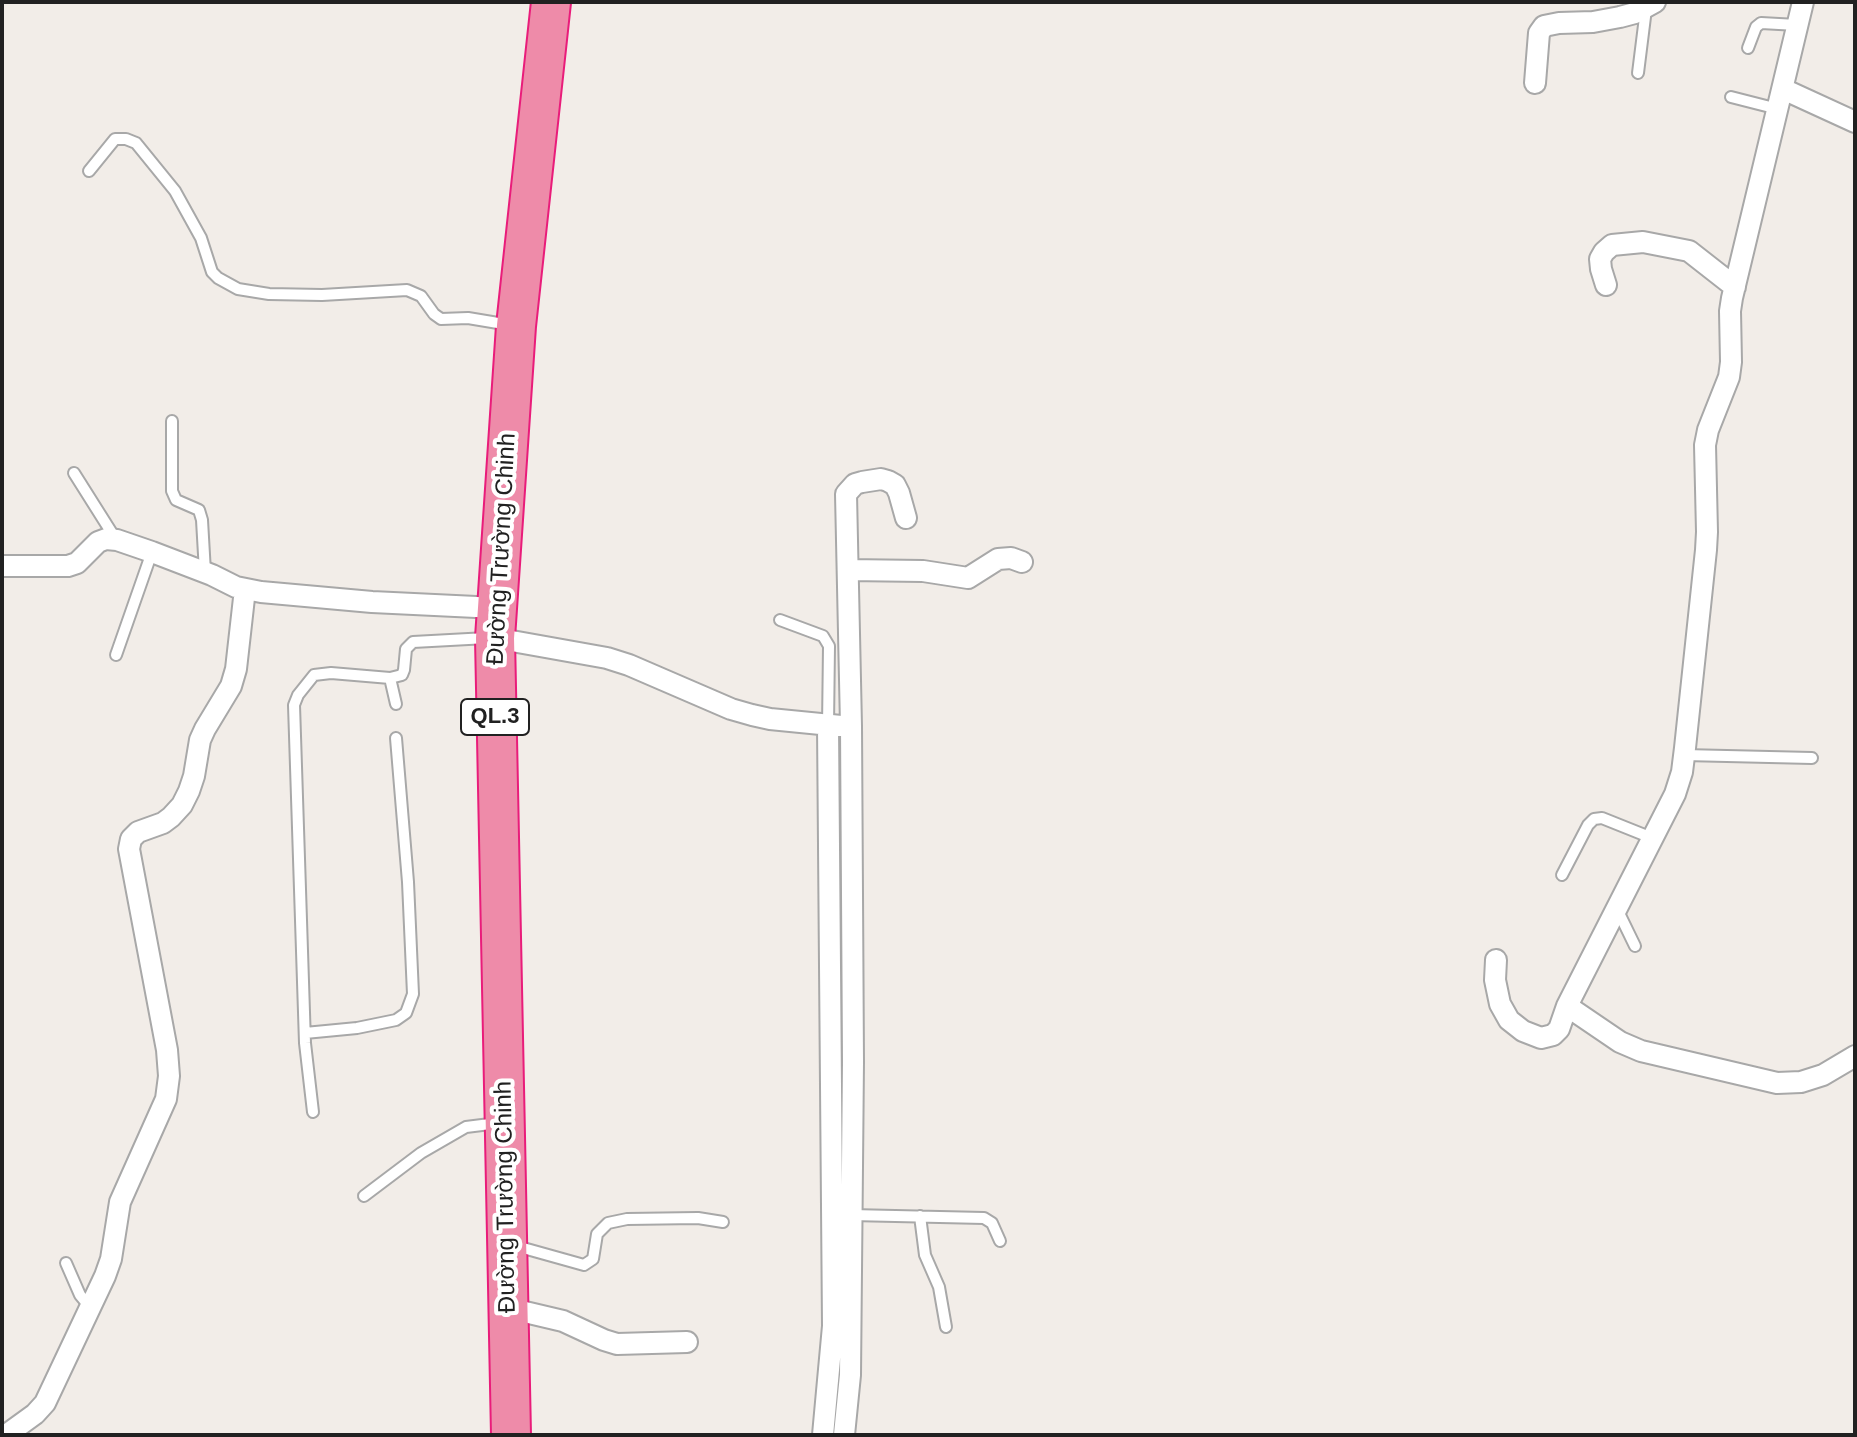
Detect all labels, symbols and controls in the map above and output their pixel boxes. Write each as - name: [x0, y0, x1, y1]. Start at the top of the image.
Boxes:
- street label: Đường Trường Chinh: [482, 432, 522, 666]
- road number: QL.3: [461, 699, 529, 735]
- street label: Đường Trường Chinh: [490, 1081, 522, 1313]

